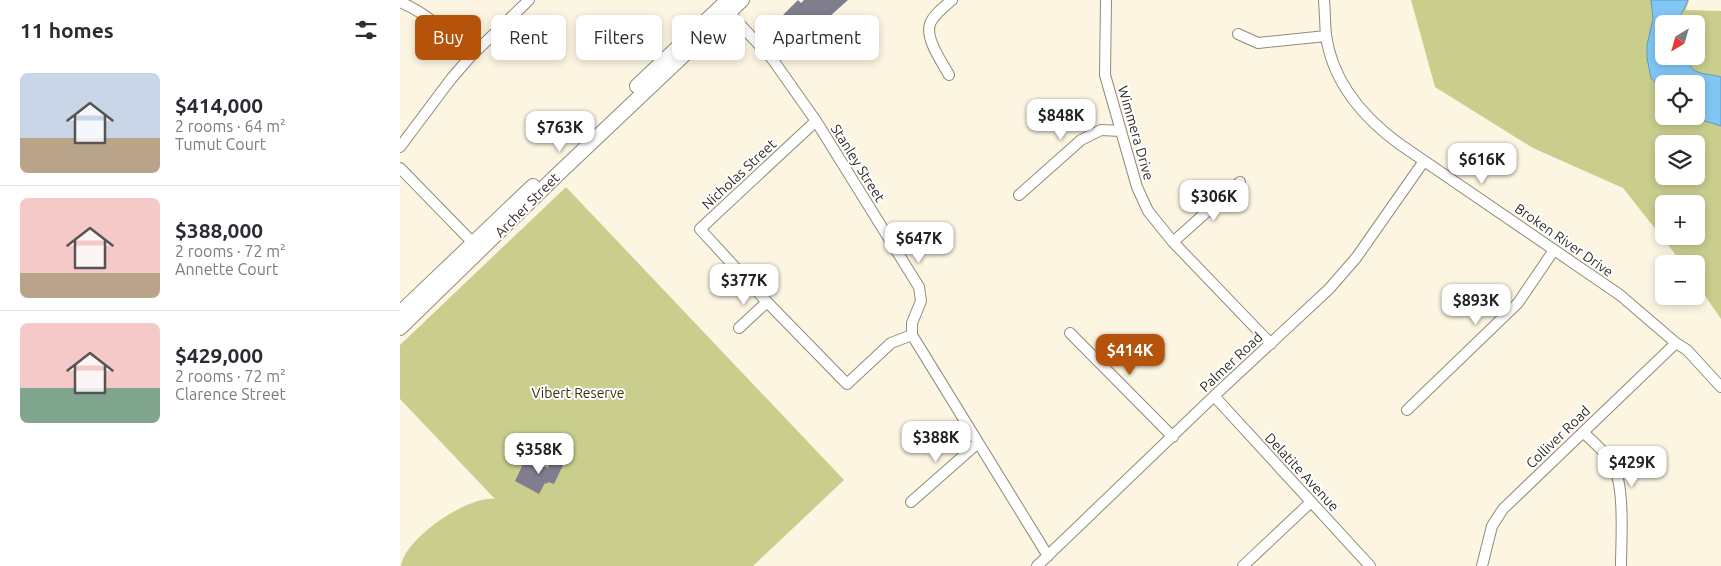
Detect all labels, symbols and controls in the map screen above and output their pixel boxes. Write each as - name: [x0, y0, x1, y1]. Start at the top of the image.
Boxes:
- chip: Buy: [415, 15, 481, 60]
- chip: Rent: [491, 15, 566, 60]
- chip: Filters: [576, 15, 662, 60]
- chip: New: [672, 15, 745, 60]
- chip: Apartment: [755, 15, 879, 60]
- north arrow: [1655, 15, 1705, 65]
- map controls: [1655, 15, 1705, 305]
- icon: filters: [352, 16, 380, 44]
- text: 11 homes: [20, 18, 114, 42]
- button: locate: [1655, 75, 1705, 125]
- street label: Wimmera Drive: [1115, 84, 1157, 182]
- icon: home: [60, 93, 120, 153]
- text: $414,000: [175, 93, 263, 117]
- pin: $848K: [1026, 98, 1096, 141]
- text: $848K: [1038, 106, 1084, 124]
- pin: $763K: [525, 110, 595, 153]
- text: 2 rooms · 64 m²: [175, 117, 286, 135]
- text: $763K: [537, 118, 583, 136]
- street label: Stanley Street: [828, 121, 888, 205]
- text: Tumut Court: [175, 135, 266, 153]
- street label: Nicholas Street: [699, 135, 780, 212]
- button: layers: [1655, 135, 1705, 185]
- pin: $616K: [1447, 142, 1517, 185]
- text: $616K: [1459, 150, 1505, 168]
- street label: Archer Street: [492, 169, 563, 240]
- pin: $306K: [1179, 180, 1249, 222]
- text: $306K: [1191, 187, 1237, 205]
- button: +: [1655, 195, 1705, 245]
- street label: Broken River Drive: [1512, 200, 1616, 280]
- icon: home: [60, 218, 120, 278]
- text: $388,000: [175, 218, 263, 242]
- pin: $647K: [884, 222, 954, 264]
- text: $647K: [896, 229, 942, 247]
- text: 2 rooms · 72 m²: [175, 242, 286, 260]
- button: −: [1655, 255, 1705, 305]
- text: Annette Court: [175, 260, 278, 278]
- pin: $377K: [709, 264, 779, 306]
- text: $377K: [721, 271, 767, 289]
- pin: $893K: [1441, 284, 1511, 326]
- text: $893K: [1453, 291, 1499, 309]
- street label: Palmer Road: [1196, 329, 1266, 395]
- pin: $414K: [1095, 334, 1165, 376]
- text: $414K: [1107, 341, 1153, 359]
- icon: home: [60, 343, 120, 403]
- text: $429,000: [175, 343, 263, 367]
- text: 2 rooms · 72 m²: [175, 367, 286, 385]
- text: Clarence Street: [175, 385, 286, 403]
- park label: Vibert Reserve: [531, 385, 625, 401]
- street label: Colliver Road: [1523, 402, 1593, 472]
- pin: $388K: [901, 420, 971, 463]
- text: $388K: [913, 428, 959, 446]
- street label: Delatite Avenue: [1262, 430, 1342, 514]
- pin: $358K: [504, 432, 574, 475]
- text: $358K: [516, 440, 562, 458]
- pin: $429K: [1597, 446, 1667, 488]
- text: $429K: [1609, 453, 1655, 471]

